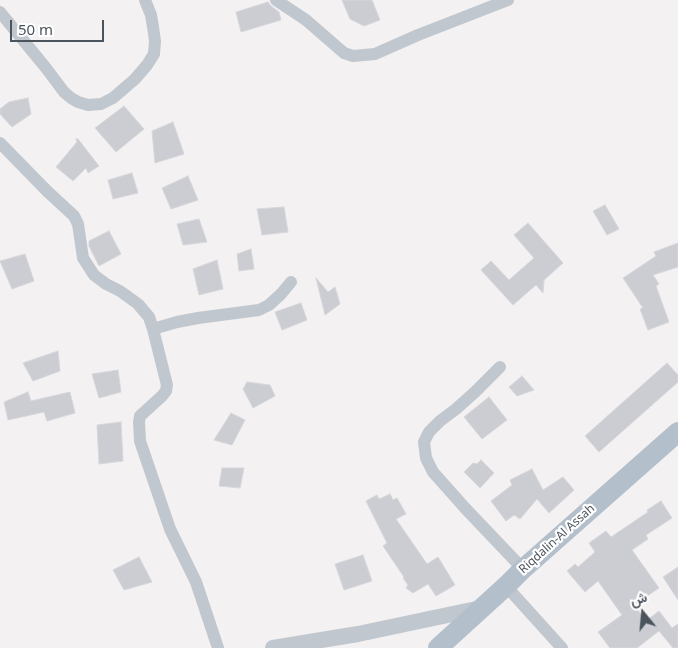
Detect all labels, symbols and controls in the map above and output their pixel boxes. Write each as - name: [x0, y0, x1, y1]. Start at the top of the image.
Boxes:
- scale bar: [12, 10, 106, 42]
- text: 50 m: [18, 19, 53, 39]
- street label: Riqdalin-Al Assah: [516, 501, 598, 577]
- text: ش: [628, 587, 649, 610]
- north arrow: [618, 588, 668, 638]

